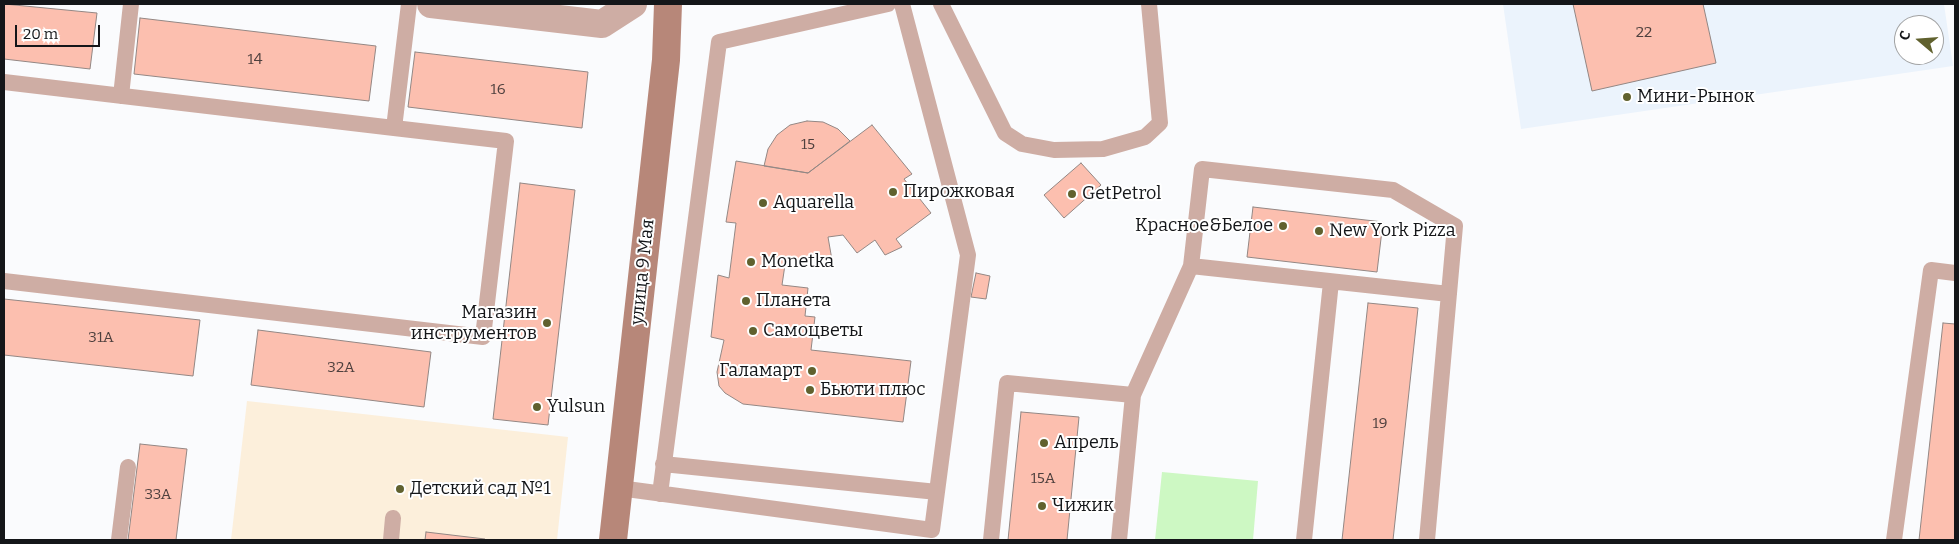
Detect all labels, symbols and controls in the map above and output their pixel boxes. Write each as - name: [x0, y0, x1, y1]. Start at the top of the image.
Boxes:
- scale bar: [18, 15, 102, 47]
- north arrow: [1894, 15, 1944, 65]
- house number: 22: [1636, 24, 1652, 42]
- text: 20 m: [23, 25, 58, 43]
- text: С: [1896, 29, 1915, 42]
- house number: 14: [248, 51, 262, 69]
- house number: 16: [491, 81, 505, 99]
- place label: Мини-Рынок: [1637, 86, 1755, 108]
- marker: Мини-Рынок: [1621, 91, 1633, 103]
- house number: 15: [801, 136, 815, 154]
- place label: Пирожковая: [903, 181, 1015, 203]
- place label: GetPetrol: [1082, 183, 1161, 205]
- marker: Пирожковая: [887, 186, 899, 198]
- marker: GetPetrol: [1066, 188, 1078, 200]
- place label: Aquarella: [773, 192, 854, 214]
- marker: Aquarella: [757, 197, 769, 209]
- place label: Красное&Белое: [1135, 215, 1273, 237]
- street label: улица 9 Мая: [627, 218, 659, 326]
- marker: Красное&Белое: [1277, 220, 1289, 232]
- place label: New York Pizza: [1329, 220, 1456, 242]
- marker: New York Pizza: [1313, 225, 1325, 237]
- place label: Monetka: [761, 251, 834, 273]
- marker: Monetka: [745, 256, 757, 268]
- place label: Планета: [756, 290, 831, 312]
- marker: Планета: [740, 295, 752, 307]
- place label: Магазин инструментов: [411, 302, 537, 344]
- marker: Магазин инструментов: [541, 317, 553, 329]
- place label: Самоцветы: [763, 320, 863, 342]
- marker: Самоцветы: [747, 325, 759, 337]
- house number: 31А: [88, 329, 114, 347]
- house number: 32А: [327, 359, 355, 377]
- place label: Галамарт: [719, 360, 802, 382]
- marker: Галамарт: [806, 365, 818, 377]
- place label: Бьюти плюс: [820, 379, 925, 401]
- marker: Бьюти плюс: [804, 384, 816, 396]
- place label: Yulsun: [547, 396, 605, 418]
- marker: Yulsun: [531, 401, 543, 413]
- house number: 19: [1373, 415, 1387, 433]
- place label: Апрель: [1054, 432, 1118, 454]
- marker: Апрель: [1038, 437, 1050, 449]
- house number: 15А: [1031, 470, 1055, 488]
- place label: Детский сад №1: [410, 478, 551, 500]
- marker: Детский сад №1: [394, 483, 406, 495]
- house number: 33А: [145, 486, 171, 504]
- place label: Чижик: [1052, 495, 1114, 517]
- marker: Чижик: [1036, 500, 1048, 512]

